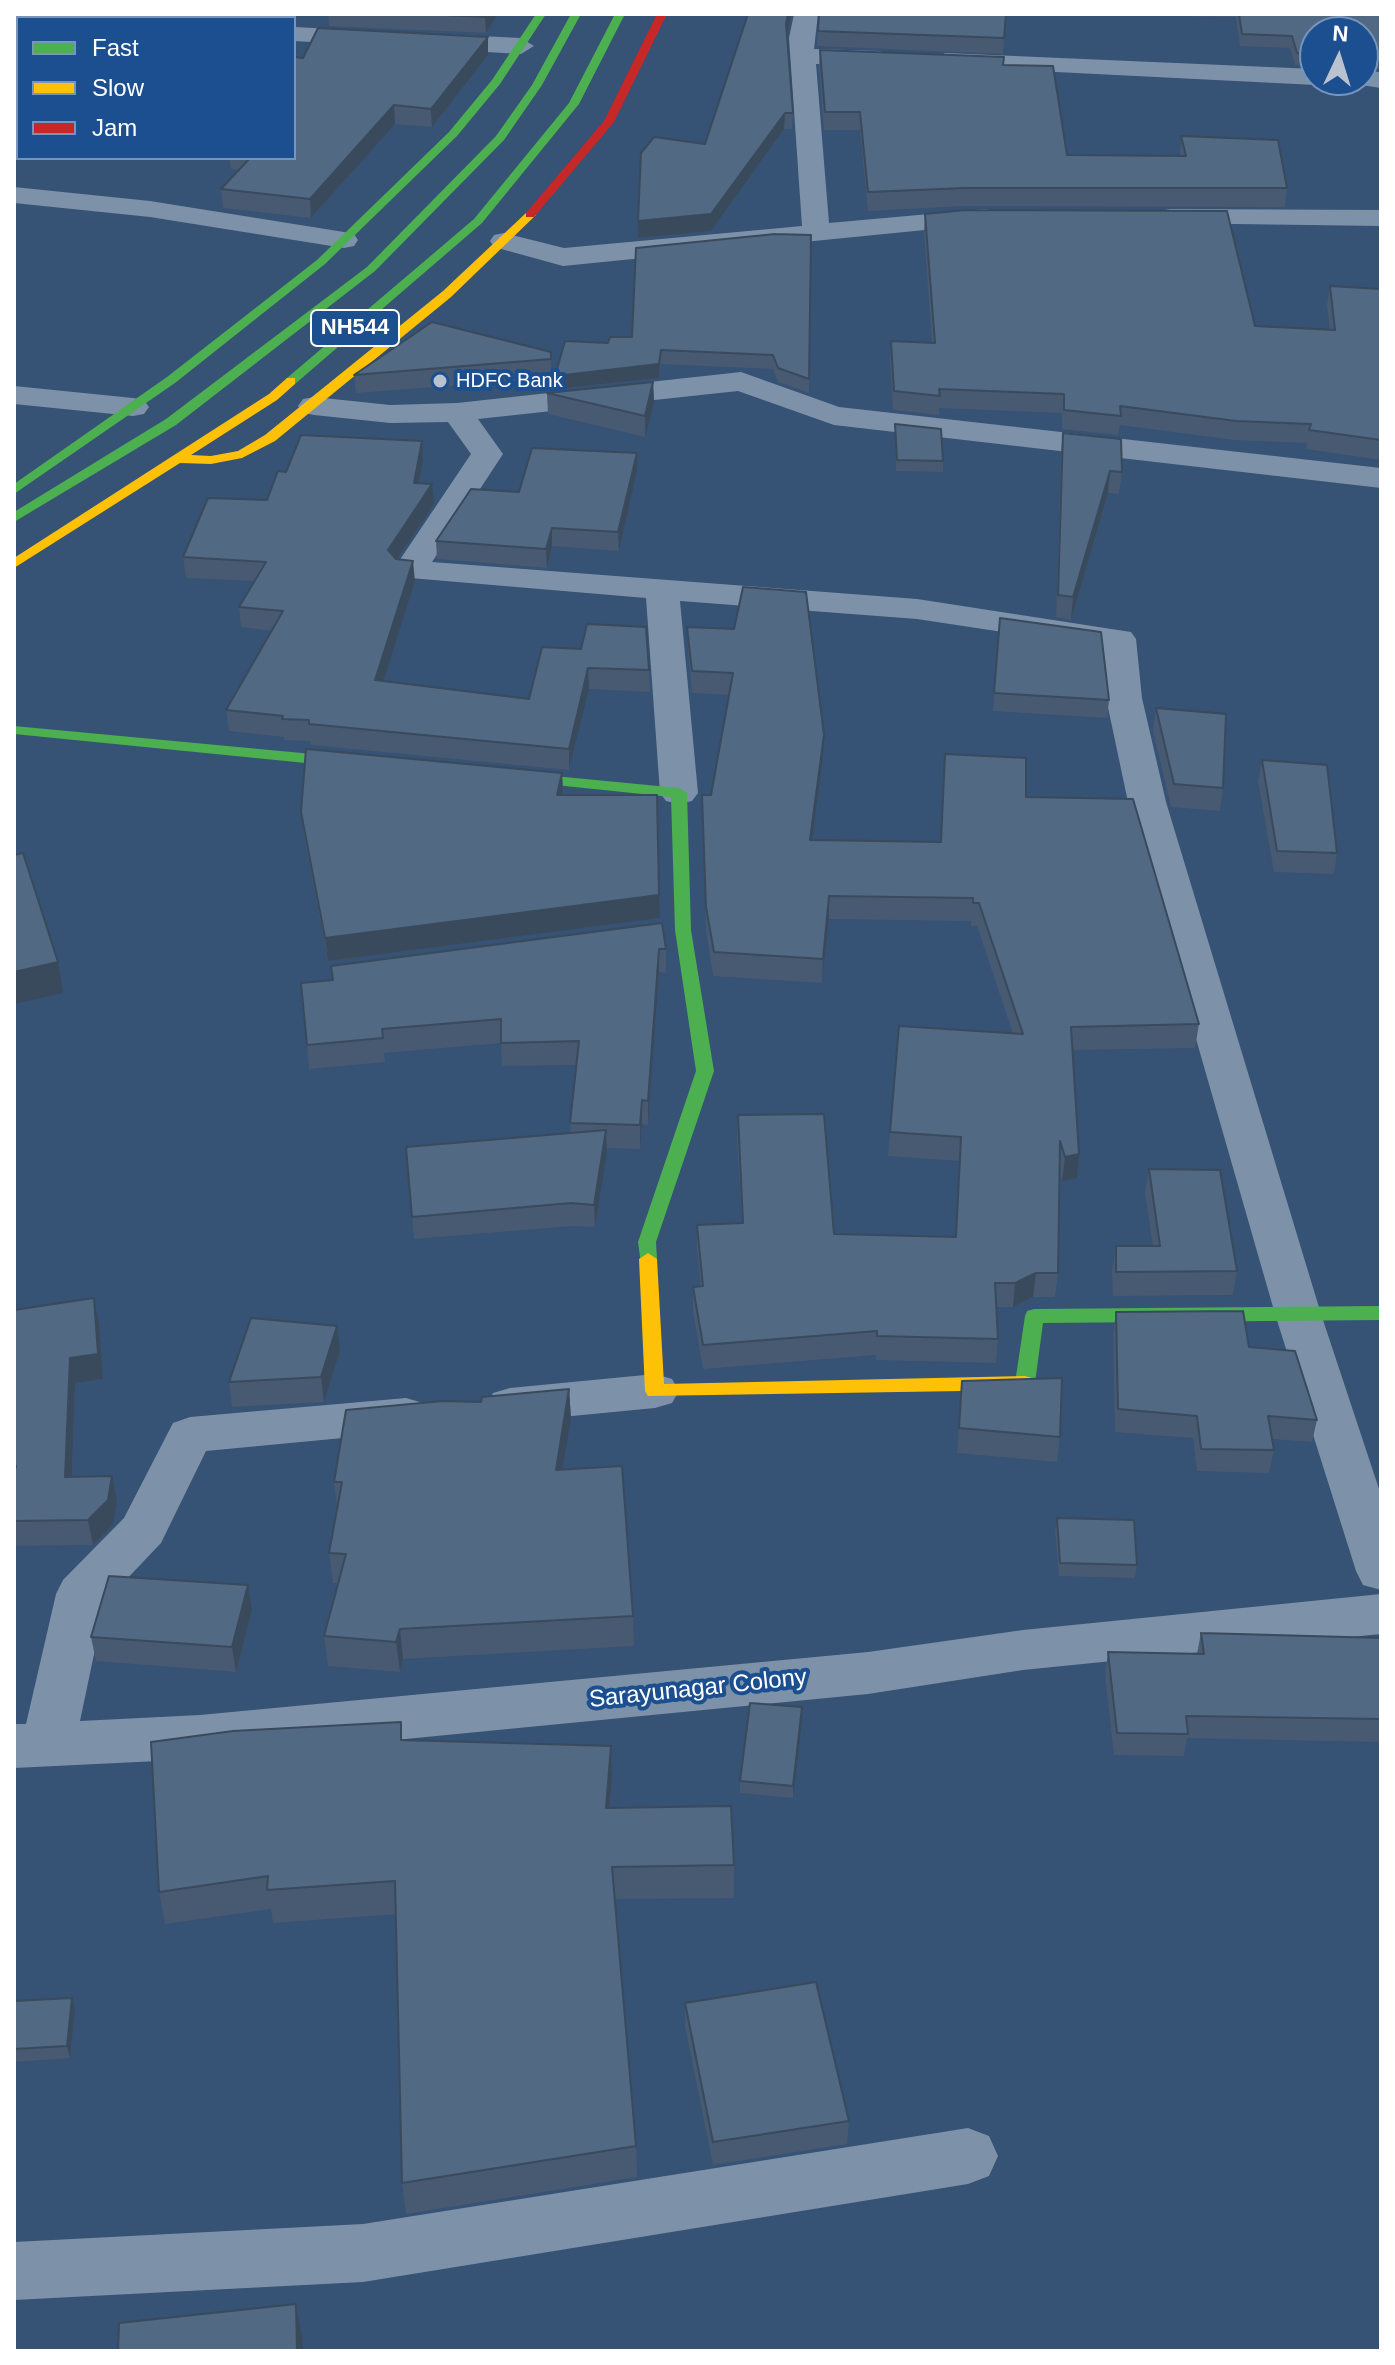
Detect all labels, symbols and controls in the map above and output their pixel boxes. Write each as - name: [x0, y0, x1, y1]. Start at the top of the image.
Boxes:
- legend: [16, 16, 296, 160]
- north arrow: [1299, 16, 1379, 96]
- text: N: [1332, 21, 1349, 47]
- text: Fast: [92, 34, 139, 61]
- text: Slow: [92, 74, 144, 101]
- text: Jam: [92, 114, 137, 141]
- road number: NH544: [311, 310, 399, 346]
- place label: HDFC Bank: [456, 369, 563, 393]
- marker: HDFC Bank: [431, 372, 449, 390]
- street label: Sarayunagar Colony: [588, 1663, 808, 1715]

